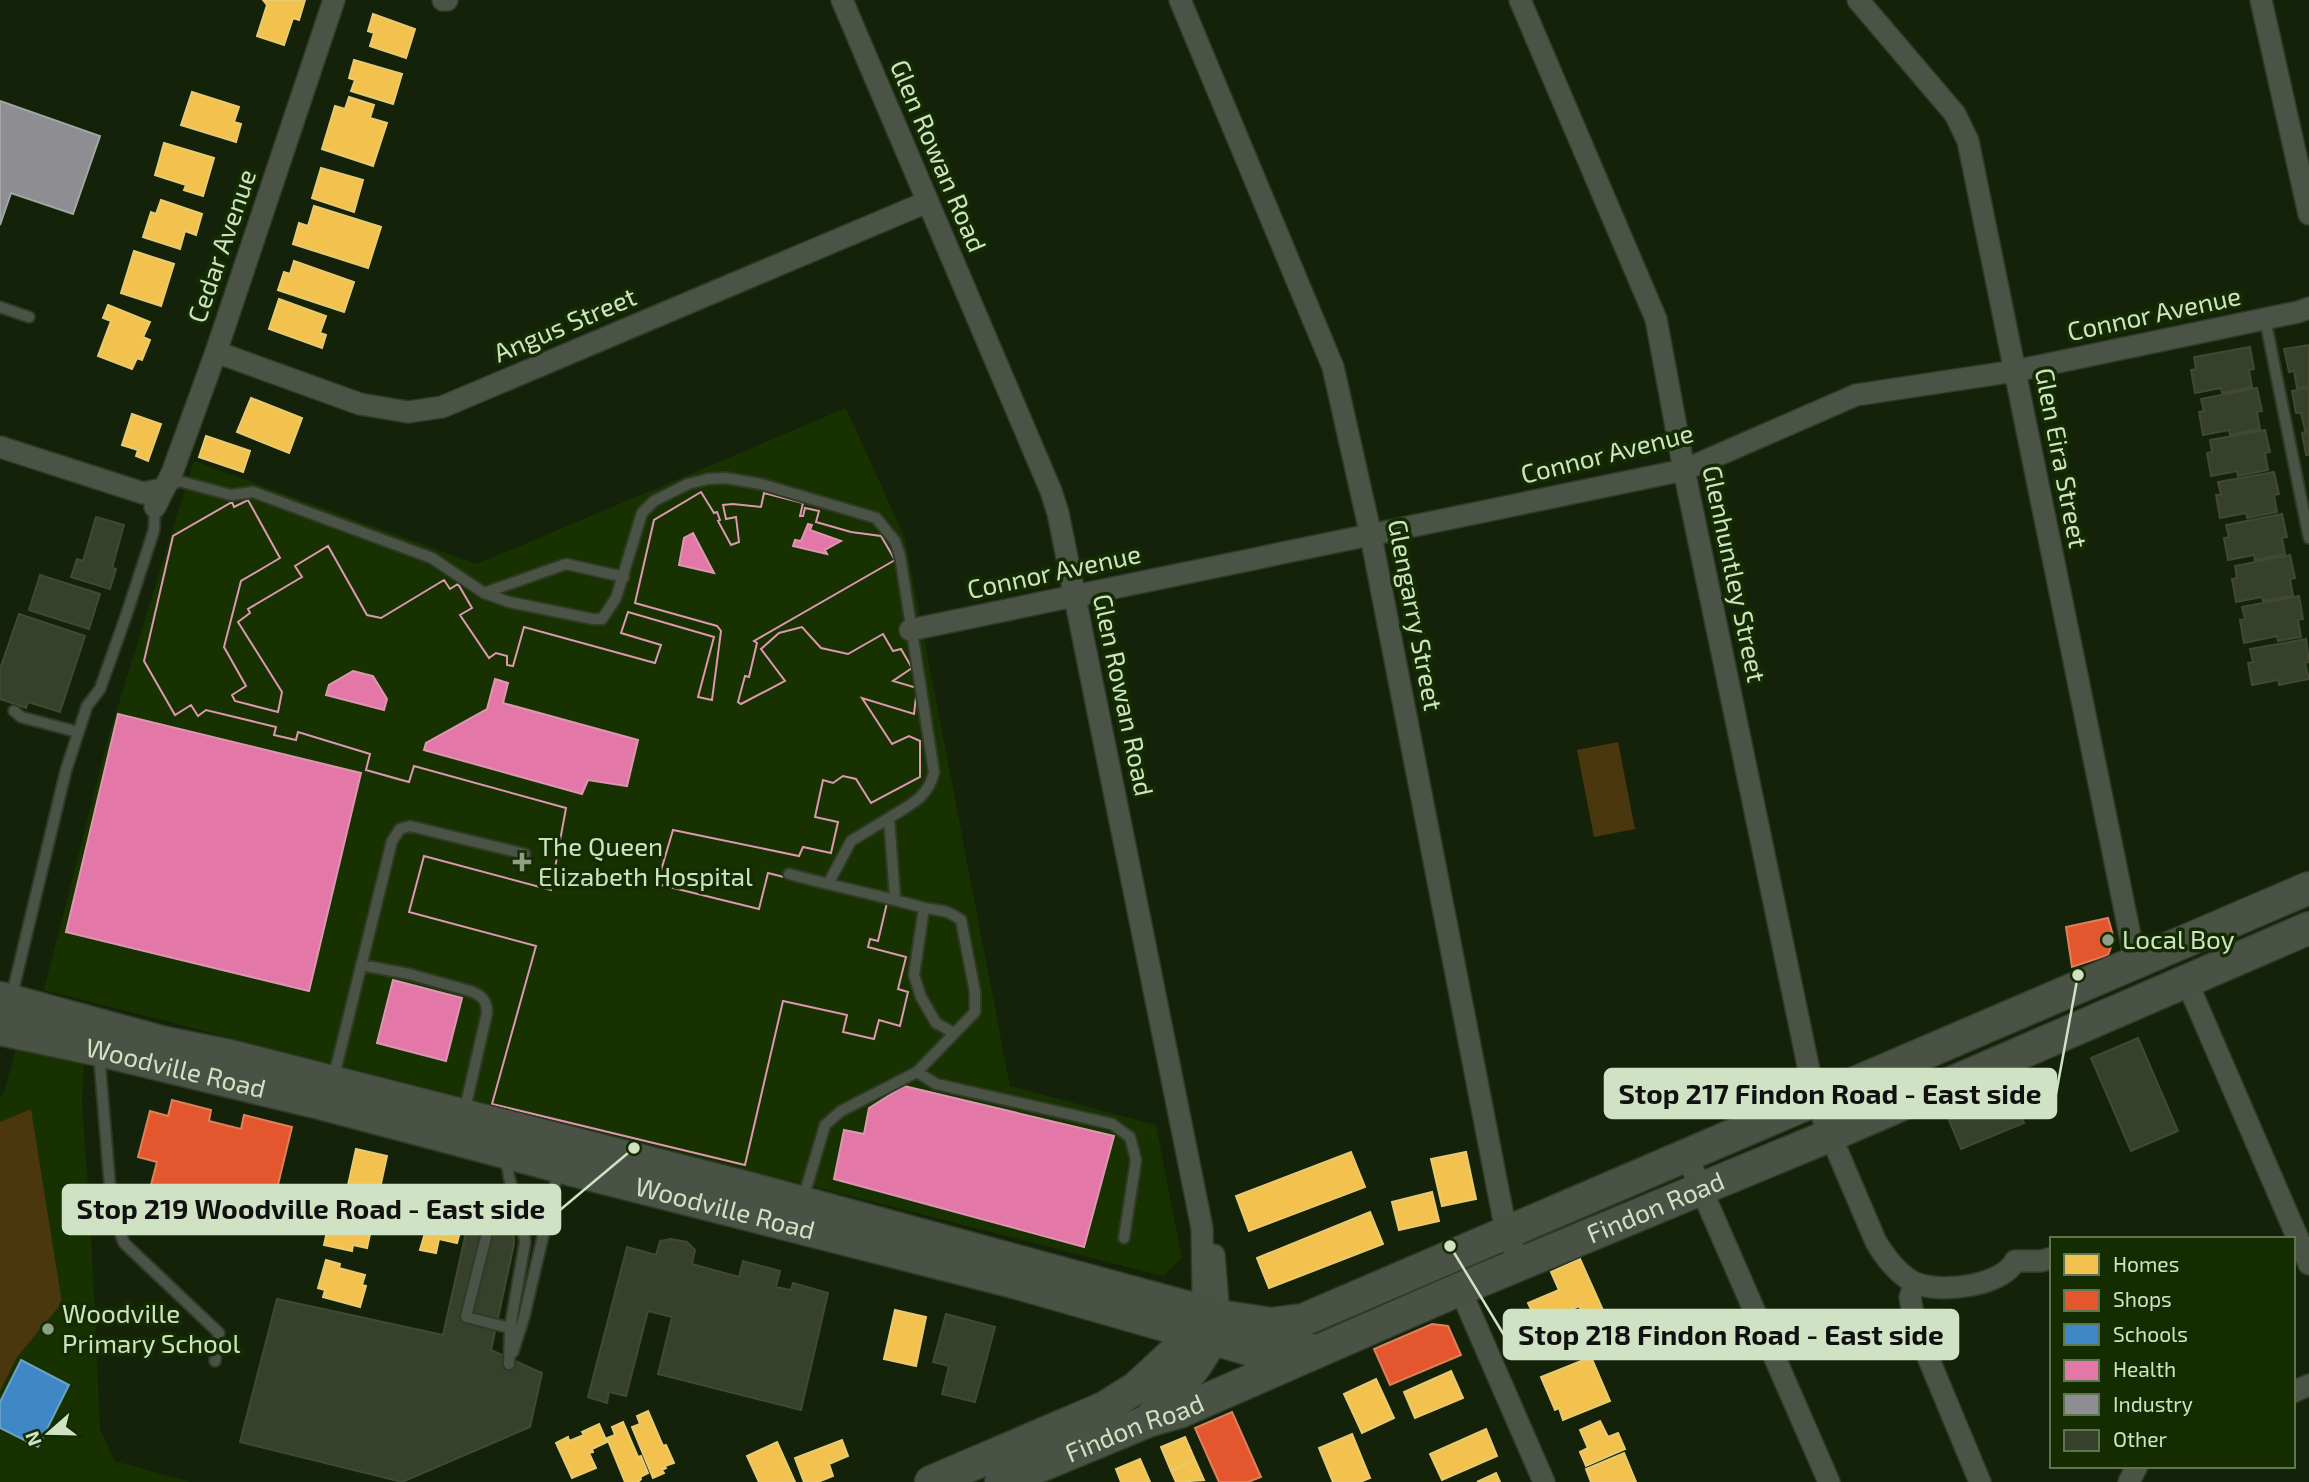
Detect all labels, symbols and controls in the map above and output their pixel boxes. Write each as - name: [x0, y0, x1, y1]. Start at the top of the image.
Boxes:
- street label: Glen Rowan Road: [885, 55, 994, 256]
- street label: Cedar Avenue: [180, 165, 261, 326]
- street label: Connor Avenue: [2064, 279, 2243, 346]
- street label: Angus Street: [488, 280, 640, 368]
- street label: Glen Eira Street: [2030, 365, 2095, 550]
- street label: Connor Avenue: [1517, 416, 1696, 489]
- street label: Glenhuntley Street: [1697, 462, 1774, 685]
- street label: Glengarry Street: [1383, 517, 1450, 713]
- street label: Connor Avenue: [964, 537, 1143, 604]
- street label: Glen Rowan Road: [1088, 591, 1161, 799]
- place label: The Queen Elizabeth Hospital: [538, 830, 753, 891]
- marker: The Queen Elizabeth Hospital: [512, 852, 532, 872]
- place label: Local Boy: [2122, 923, 2235, 954]
- marker: Local Boy: [2100, 932, 2116, 948]
- street label: Woodville Road: [83, 1031, 269, 1103]
- callout: Stop 217 Findon Road - East side: [1605, 1069, 2056, 1118]
- text: Stop 217 Findon Road - East side: [1618, 1076, 2042, 1110]
- street label: Findon Road: [1582, 1164, 1728, 1249]
- street label: Woodville Road: [632, 1169, 818, 1245]
- callout: Stop 219 Woodville Road - East side: [63, 1185, 560, 1234]
- text: Stop 219 Woodville Road - East side: [77, 1191, 545, 1225]
- legend: [2050, 1237, 2295, 1468]
- text: Homes: [2113, 1251, 2179, 1276]
- text: Shops: [2113, 1286, 2172, 1311]
- place label: Woodville Primary School: [62, 1297, 241, 1358]
- callout: Stop 218 Findon Road - East side: [1504, 1310, 1958, 1359]
- text: Stop 218 Findon Road - East side: [1518, 1317, 1944, 1351]
- marker: Woodville Primary School: [40, 1321, 56, 1337]
- text: Schools: [2113, 1321, 2188, 1346]
- text: Health: [2113, 1356, 2176, 1381]
- street label: Findon Road: [1060, 1386, 1208, 1468]
- text: Industry: [2113, 1391, 2193, 1416]
- north arrow: [14, 1398, 84, 1468]
- text: Other: [2113, 1426, 2168, 1451]
- text: N: [19, 1429, 46, 1449]

